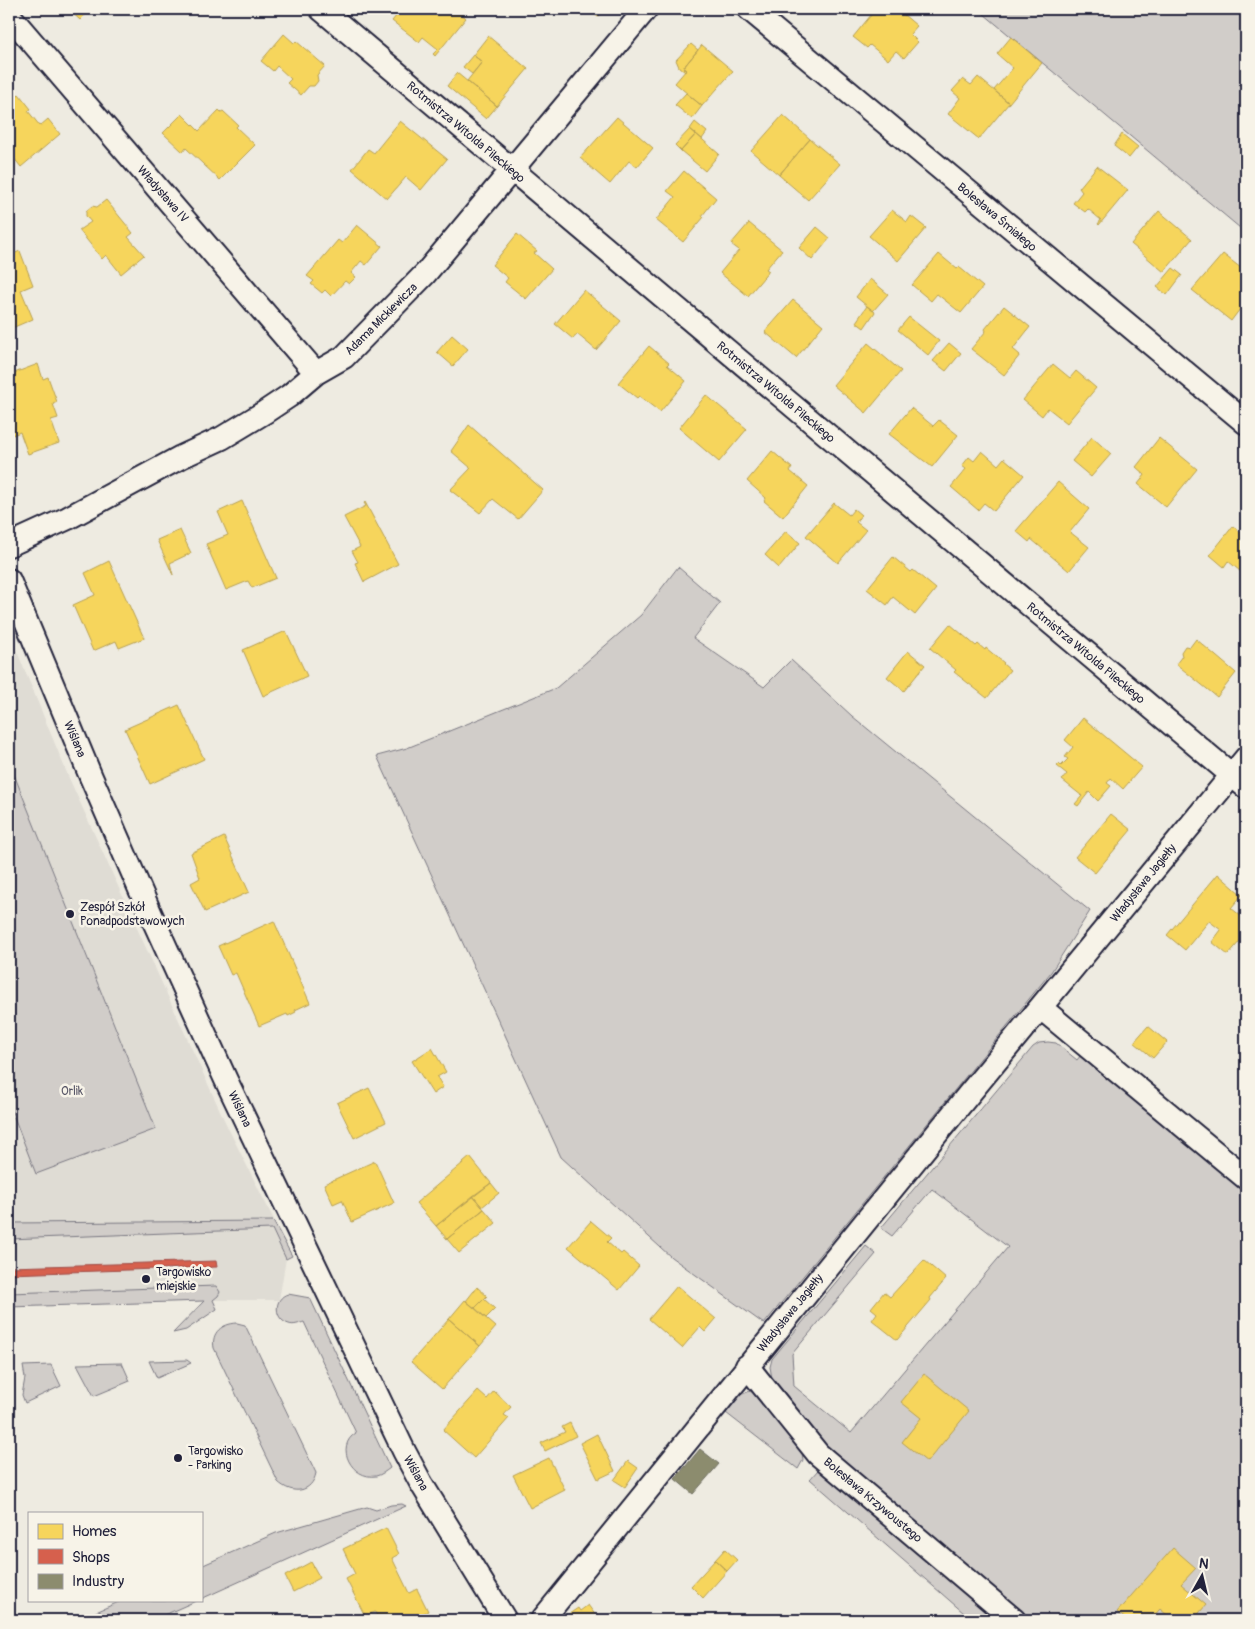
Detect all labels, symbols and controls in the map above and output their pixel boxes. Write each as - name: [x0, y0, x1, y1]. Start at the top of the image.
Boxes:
- street label: Rotmistrza Witolda Pileckiego: [404, 79, 528, 187]
- street label: Władysława IV: [134, 163, 191, 226]
- street label: Bolesława Śmiałego: [954, 179, 1040, 255]
- street label: Adama Mickiewicza: [342, 280, 421, 359]
- street label: Rotmistrza Witolda Pileckiego: [714, 339, 838, 447]
- street label: Rotmistrza Witolda Pileckiego: [1024, 600, 1148, 708]
- street label: Wiślana: [60, 719, 89, 760]
- street label: Władysława Jagiełły: [1107, 841, 1180, 926]
- place label: Zespół Szkół Ponadpodstawowych: [80, 900, 185, 929]
- marker: Zespół Szkół Ponadpodstawowych: [64, 908, 76, 920]
- park label: Orlik: [61, 1084, 83, 1099]
- street label: Wiślana: [224, 1089, 255, 1130]
- place label: Targowisko miejskie: [156, 1265, 212, 1294]
- street label: Władysława Jagiełły: [754, 1271, 827, 1356]
- marker: Targowisko miejskie: [140, 1273, 152, 1285]
- place label: Targowisko - Parking: [188, 1444, 244, 1473]
- marker: Targowisko - Parking: [172, 1452, 184, 1464]
- street label: Wiślana: [400, 1453, 432, 1494]
- street label: Bolesława Krzywoustego: [820, 1455, 926, 1546]
- legend: [28, 1512, 202, 1602]
- text: Homes: [72, 1522, 117, 1541]
- text: Shops: [72, 1548, 110, 1567]
- north arrow: [1178, 1552, 1228, 1602]
- text: N: [1198, 1555, 1210, 1573]
- text: Industry: [72, 1572, 125, 1591]

